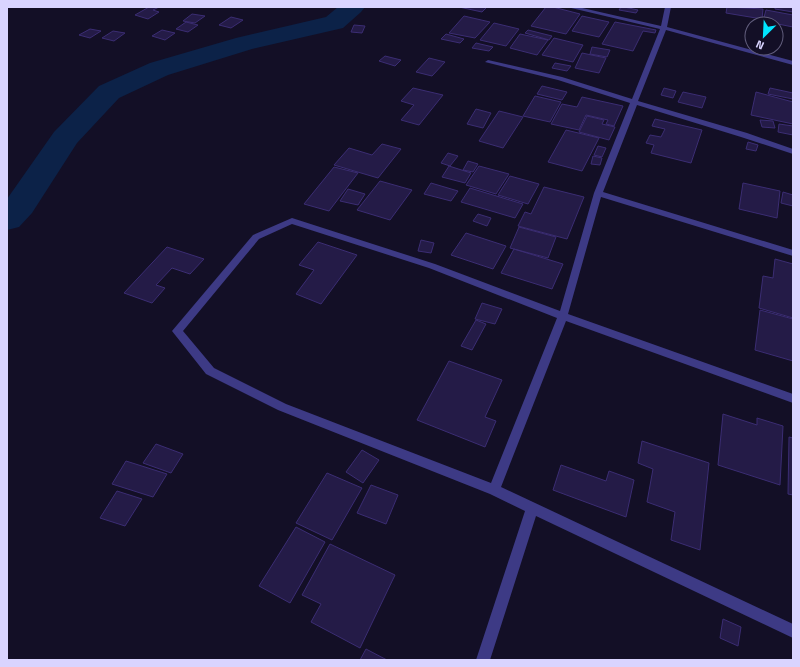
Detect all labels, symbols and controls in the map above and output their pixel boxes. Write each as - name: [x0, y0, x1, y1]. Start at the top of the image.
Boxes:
- north arrow: [744, 16, 784, 56]
- text: N: [753, 36, 767, 54]

